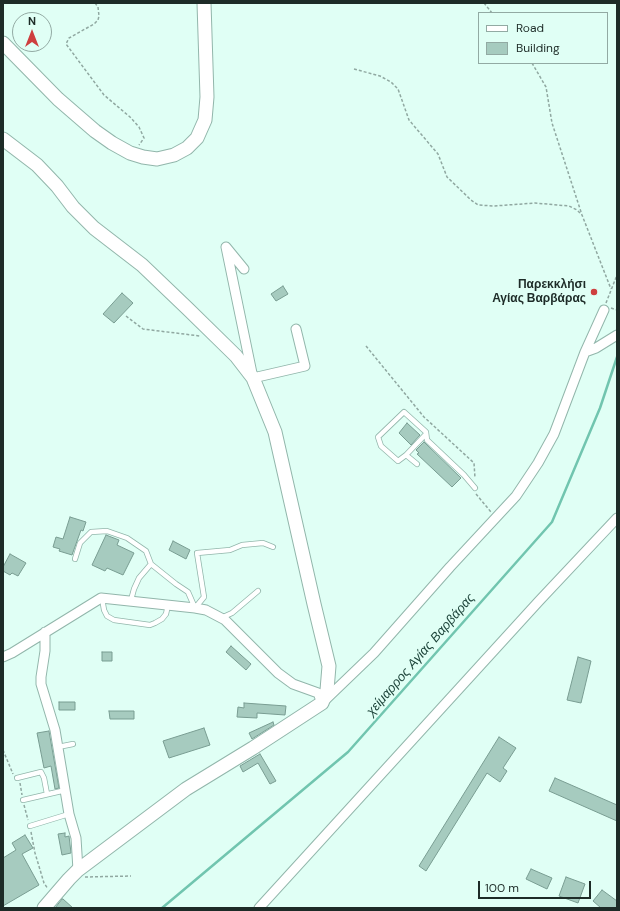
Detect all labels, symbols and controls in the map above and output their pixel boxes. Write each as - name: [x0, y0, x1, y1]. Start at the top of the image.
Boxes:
- north arrow: [12, 12, 52, 52]
- legend: [478, 12, 608, 64]
- text: N: [28, 14, 36, 28]
- text: Road: [516, 20, 544, 36]
- text: Building: [516, 40, 560, 56]
- place label: Παρεκκλήσι Αγίας Βαρβάρας: [492, 278, 586, 306]
- marker: Παρεκκλήσι Αγίας Βαρβάρας: [589, 287, 599, 297]
- water label: χείμαρρος Αγίας Βαρβάρας: [364, 591, 478, 719]
- scale bar: [480, 873, 593, 899]
- text: 100 m: [485, 880, 519, 896]

